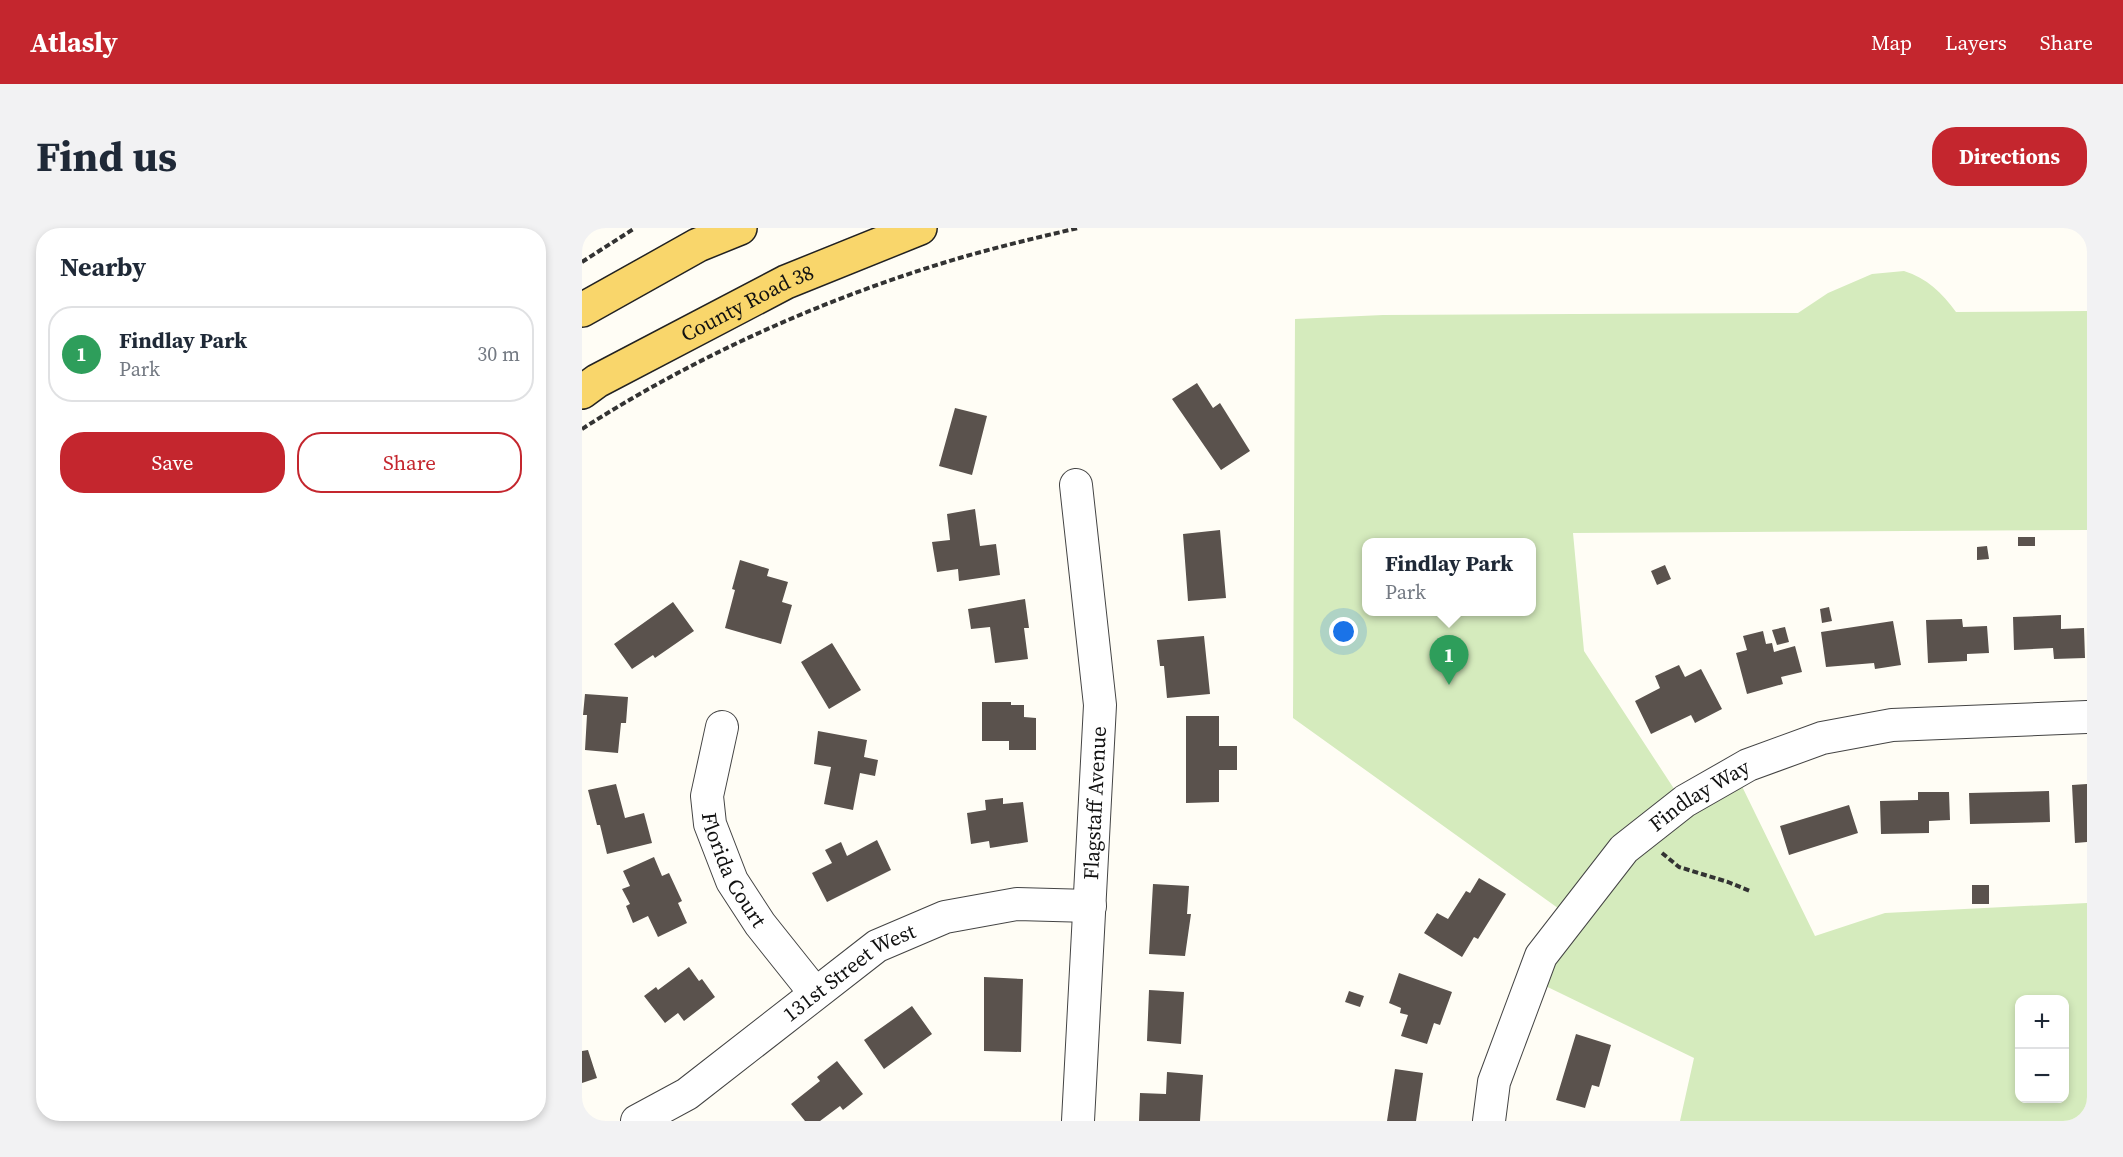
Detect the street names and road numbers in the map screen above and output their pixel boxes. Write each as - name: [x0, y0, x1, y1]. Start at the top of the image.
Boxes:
- street label: County Road 38: [676, 257, 818, 349]
- street label: Flagstaff Avenue: [1076, 725, 1113, 881]
- street label: Findlay Way: [1643, 752, 1755, 838]
- street label: Florida Court: [695, 811, 773, 933]
- street label: 131st Street West: [776, 916, 920, 1028]

